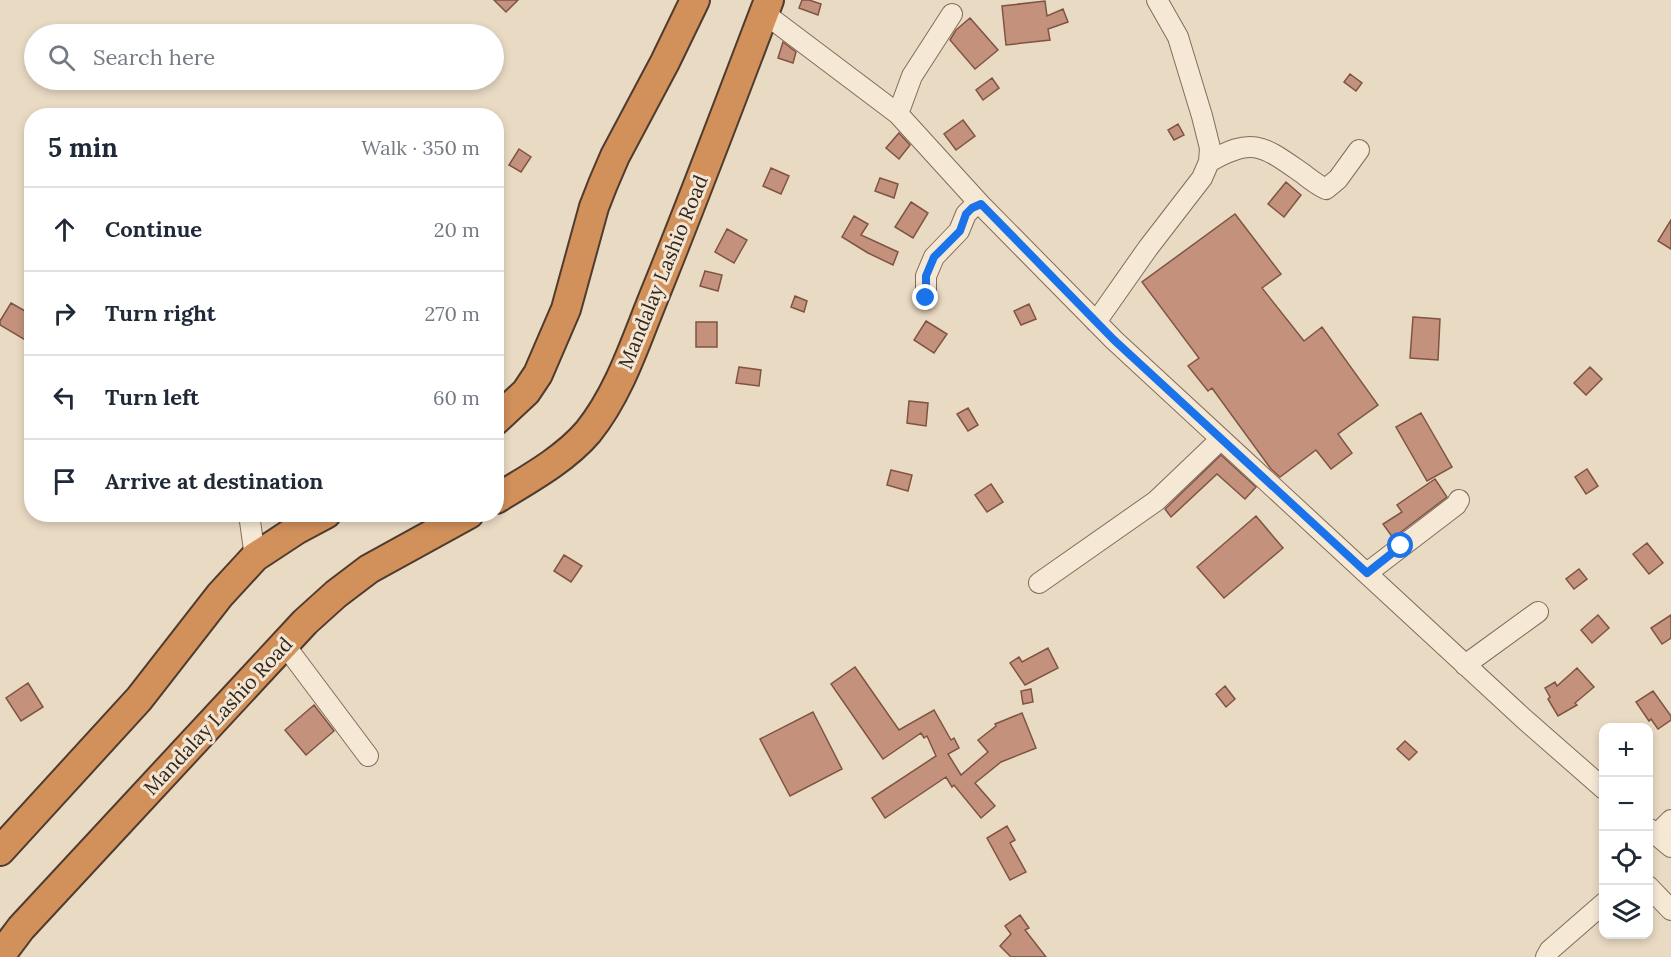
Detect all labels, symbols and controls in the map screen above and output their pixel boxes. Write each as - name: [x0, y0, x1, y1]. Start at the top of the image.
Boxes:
- search box: [24, 24, 504, 90]
- icon: search: [45, 41, 78, 74]
- text: Search here: [93, 43, 215, 71]
- text: 5 min: [48, 131, 118, 164]
- text: Walk · 350 m: [361, 135, 480, 160]
- street label: Mandalay Lashio Road: [612, 171, 713, 372]
- icon: ahead: [48, 213, 81, 246]
- text: Continue: [105, 215, 202, 243]
- text: 20 m: [434, 217, 480, 242]
- route end: [912, 284, 938, 310]
- icon: right: [48, 297, 81, 330]
- text: Turn right: [105, 299, 216, 327]
- text: 270 m: [424, 301, 480, 326]
- icon: left: [48, 381, 81, 414]
- text: Turn left: [105, 383, 199, 411]
- text: 60 m: [433, 385, 480, 410]
- icon: arrive: [48, 465, 81, 498]
- text: Arrive at destination: [105, 467, 323, 495]
- route start: [1387, 532, 1413, 558]
- street label: Mandalay Lashio Road: [138, 631, 297, 800]
- map controls: [1599, 723, 1653, 939]
- button: +: [1599, 723, 1653, 777]
- button: −: [1599, 777, 1653, 831]
- button: locate: [1599, 831, 1653, 885]
- button: layers: [1599, 885, 1653, 939]

